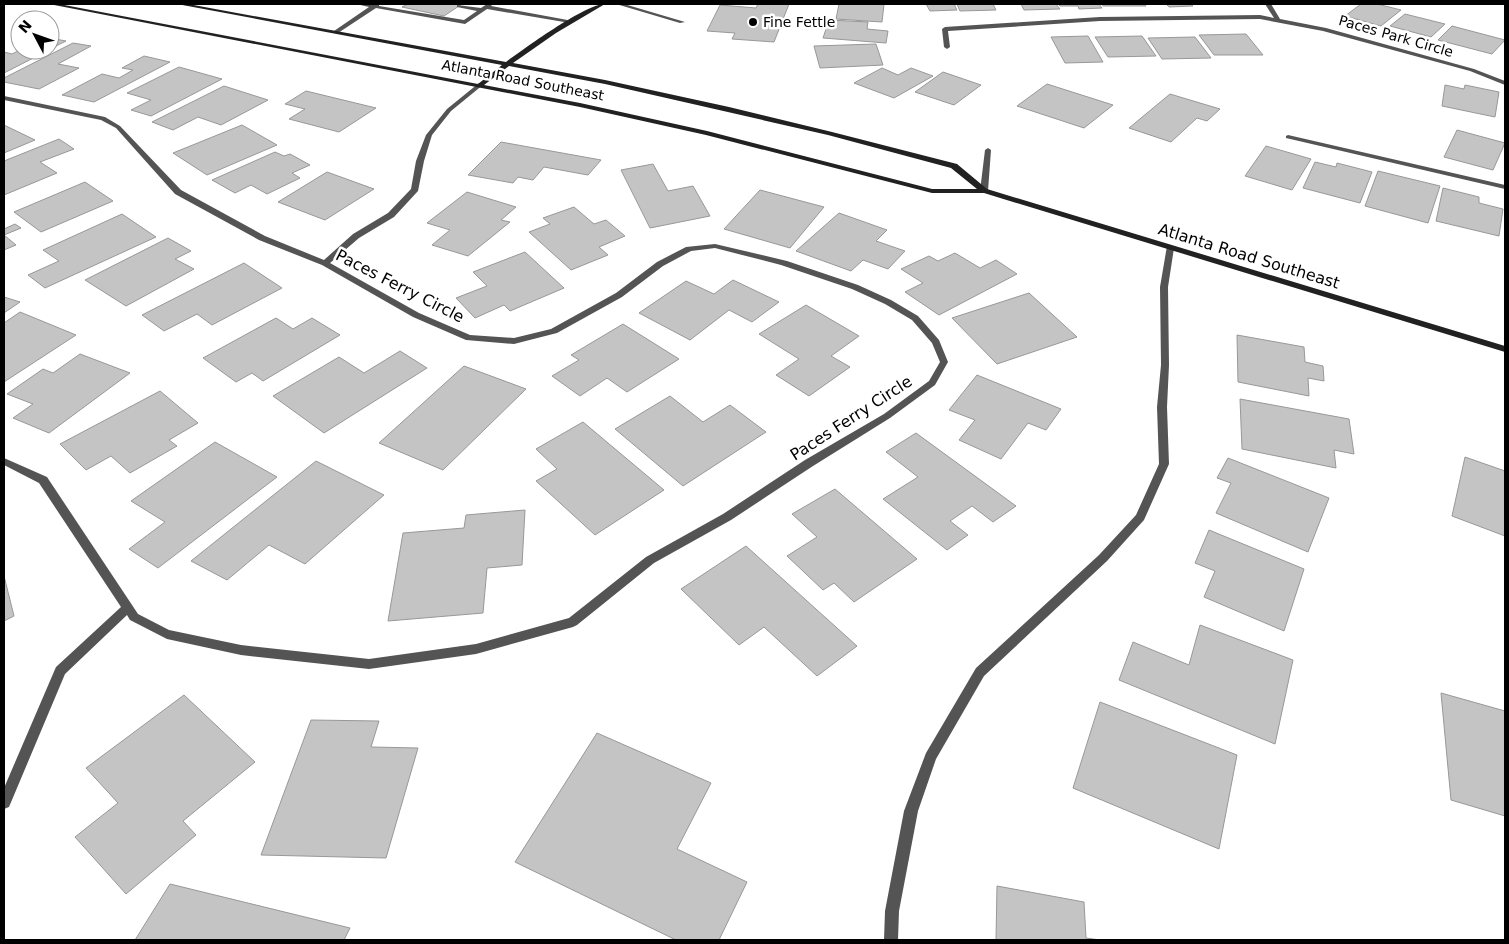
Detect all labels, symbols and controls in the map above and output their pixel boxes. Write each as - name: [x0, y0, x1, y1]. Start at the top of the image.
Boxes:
- north arrow: [10, 10, 60, 60]
- street label: Paces Park Circle: [1337, 12, 1455, 60]
- place label: Fine Fettle: [763, 14, 835, 30]
- marker: Fine Fettle: [747, 16, 759, 28]
- text: N: [15, 17, 35, 36]
- street label: Atlanta Road Southeast: [441, 56, 606, 104]
- street label: Atlanta Road Southeast: [1156, 219, 1342, 293]
- street label: Paces Ferry Circle: [333, 245, 467, 327]
- street label: Paces Ferry Circle: [787, 372, 915, 464]

